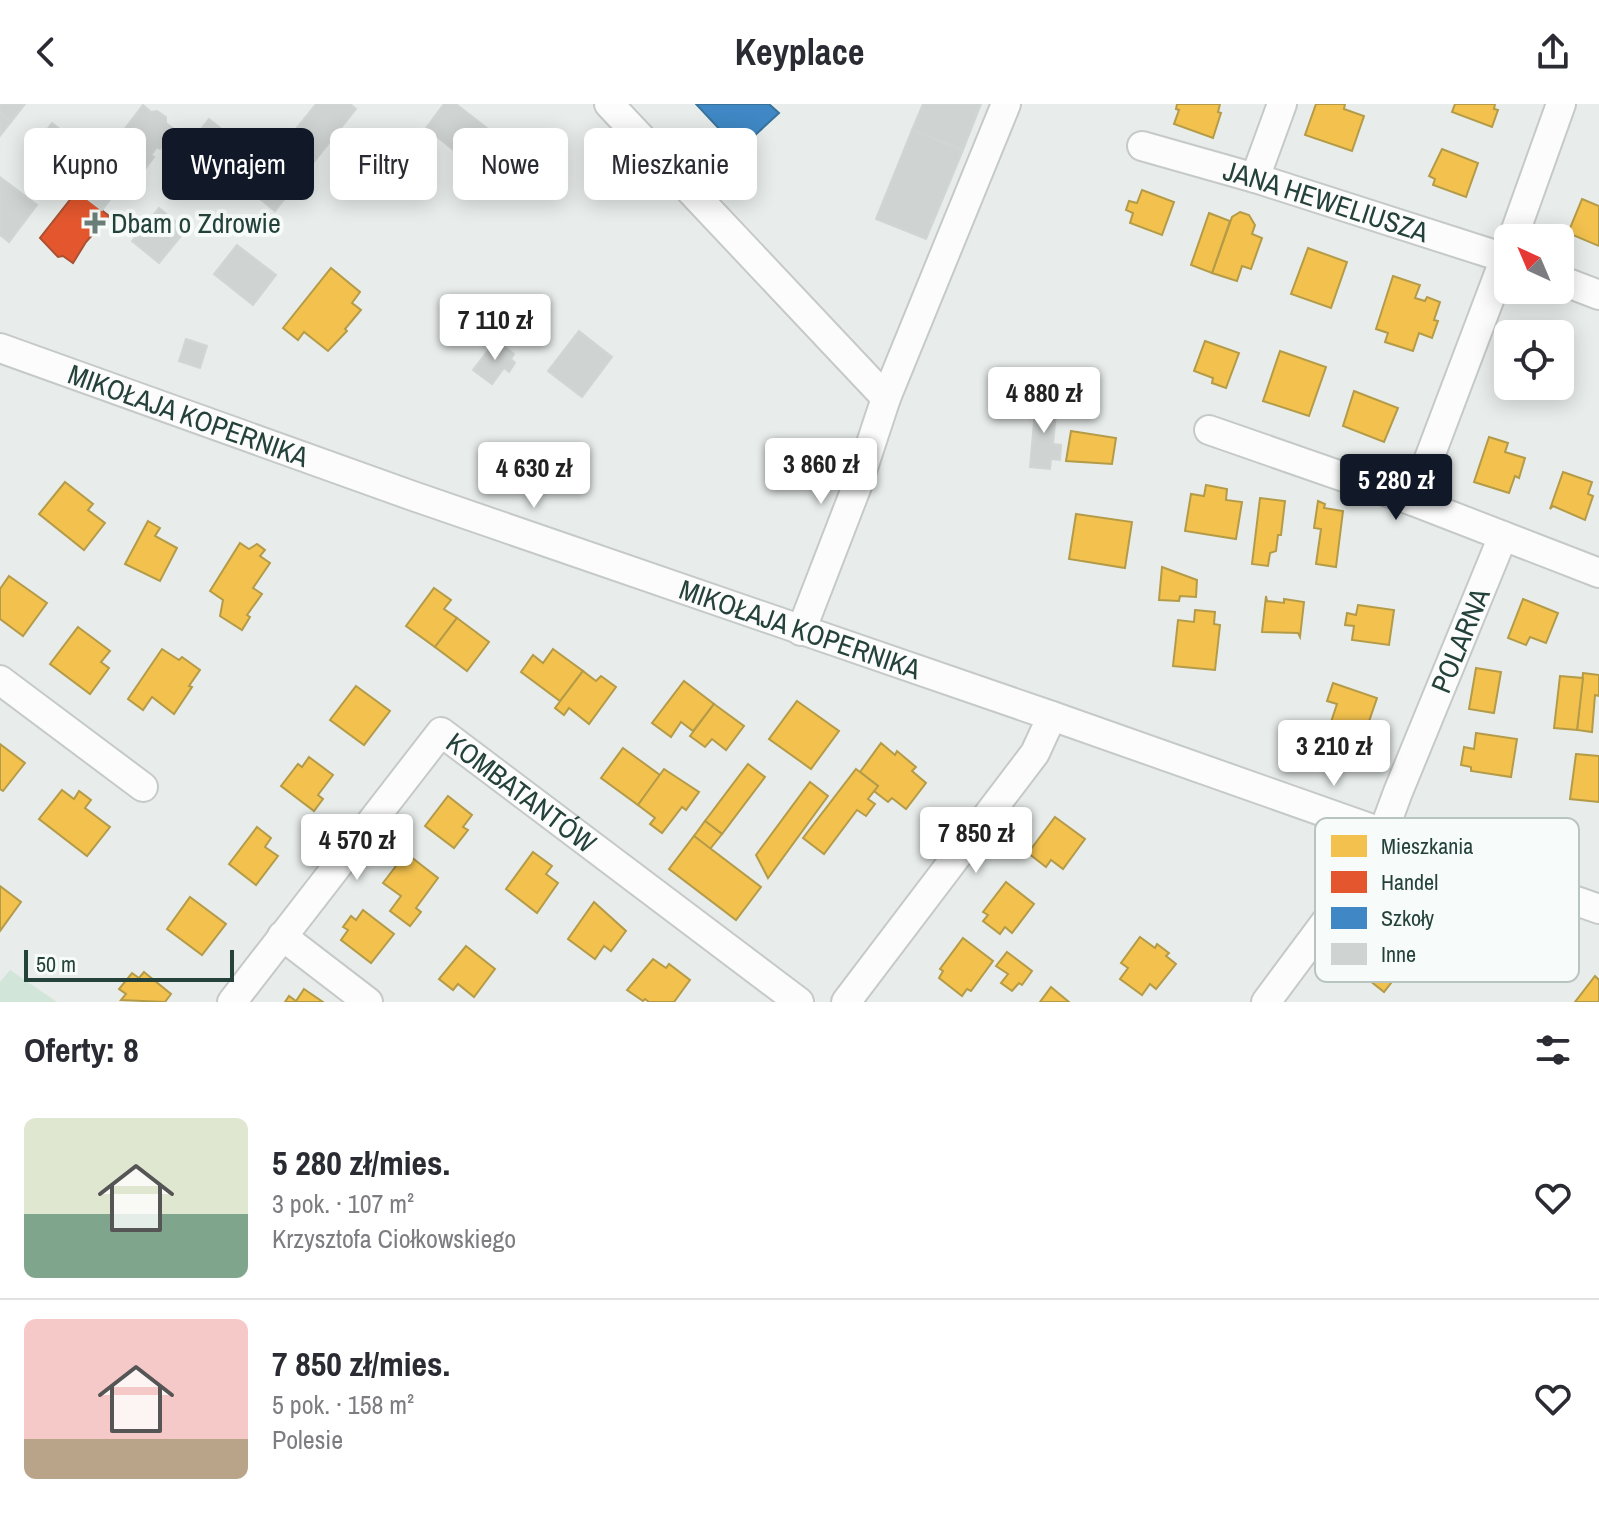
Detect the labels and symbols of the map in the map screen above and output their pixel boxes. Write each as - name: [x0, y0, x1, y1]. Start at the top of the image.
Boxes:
- street label: JANA HEWELIUSZA: [1219, 151, 1434, 252]
- place label: Dbam o Zdrowie: [111, 204, 281, 242]
- marker: Dbam o Zdrowie: [86, 214, 104, 232]
- north arrow: [1494, 224, 1574, 304]
- pin: 7 110 zł: [412, 294, 578, 362]
- street label: MIKOŁAJA KOPERNIKA: [63, 355, 314, 476]
- pin: 4 880 zł: [961, 367, 1127, 435]
- pin: 3 860 zł: [738, 438, 904, 506]
- pin: 4 630 zł: [451, 442, 617, 510]
- pin: 5 280 zł: [1313, 454, 1479, 522]
- street label: MIKOŁAJA KOPERNIKA: [674, 570, 926, 689]
- street label: POLARNA: [1422, 582, 1499, 698]
- pin: 3 210 zł: [1251, 720, 1417, 788]
- street label: KOMBATANTÓW: [438, 724, 604, 862]
- pin: 7 850 zł: [893, 807, 1059, 875]
- pin: 4 570 zł: [274, 814, 440, 882]
- legend: [1315, 818, 1579, 982]
- text: Mieszkania: [1381, 831, 1473, 861]
- text: Handel: [1381, 867, 1438, 897]
- text: Szkoły: [1381, 903, 1434, 933]
- text: Inne: [1381, 939, 1416, 969]
- scale bar: [24, 946, 234, 982]

